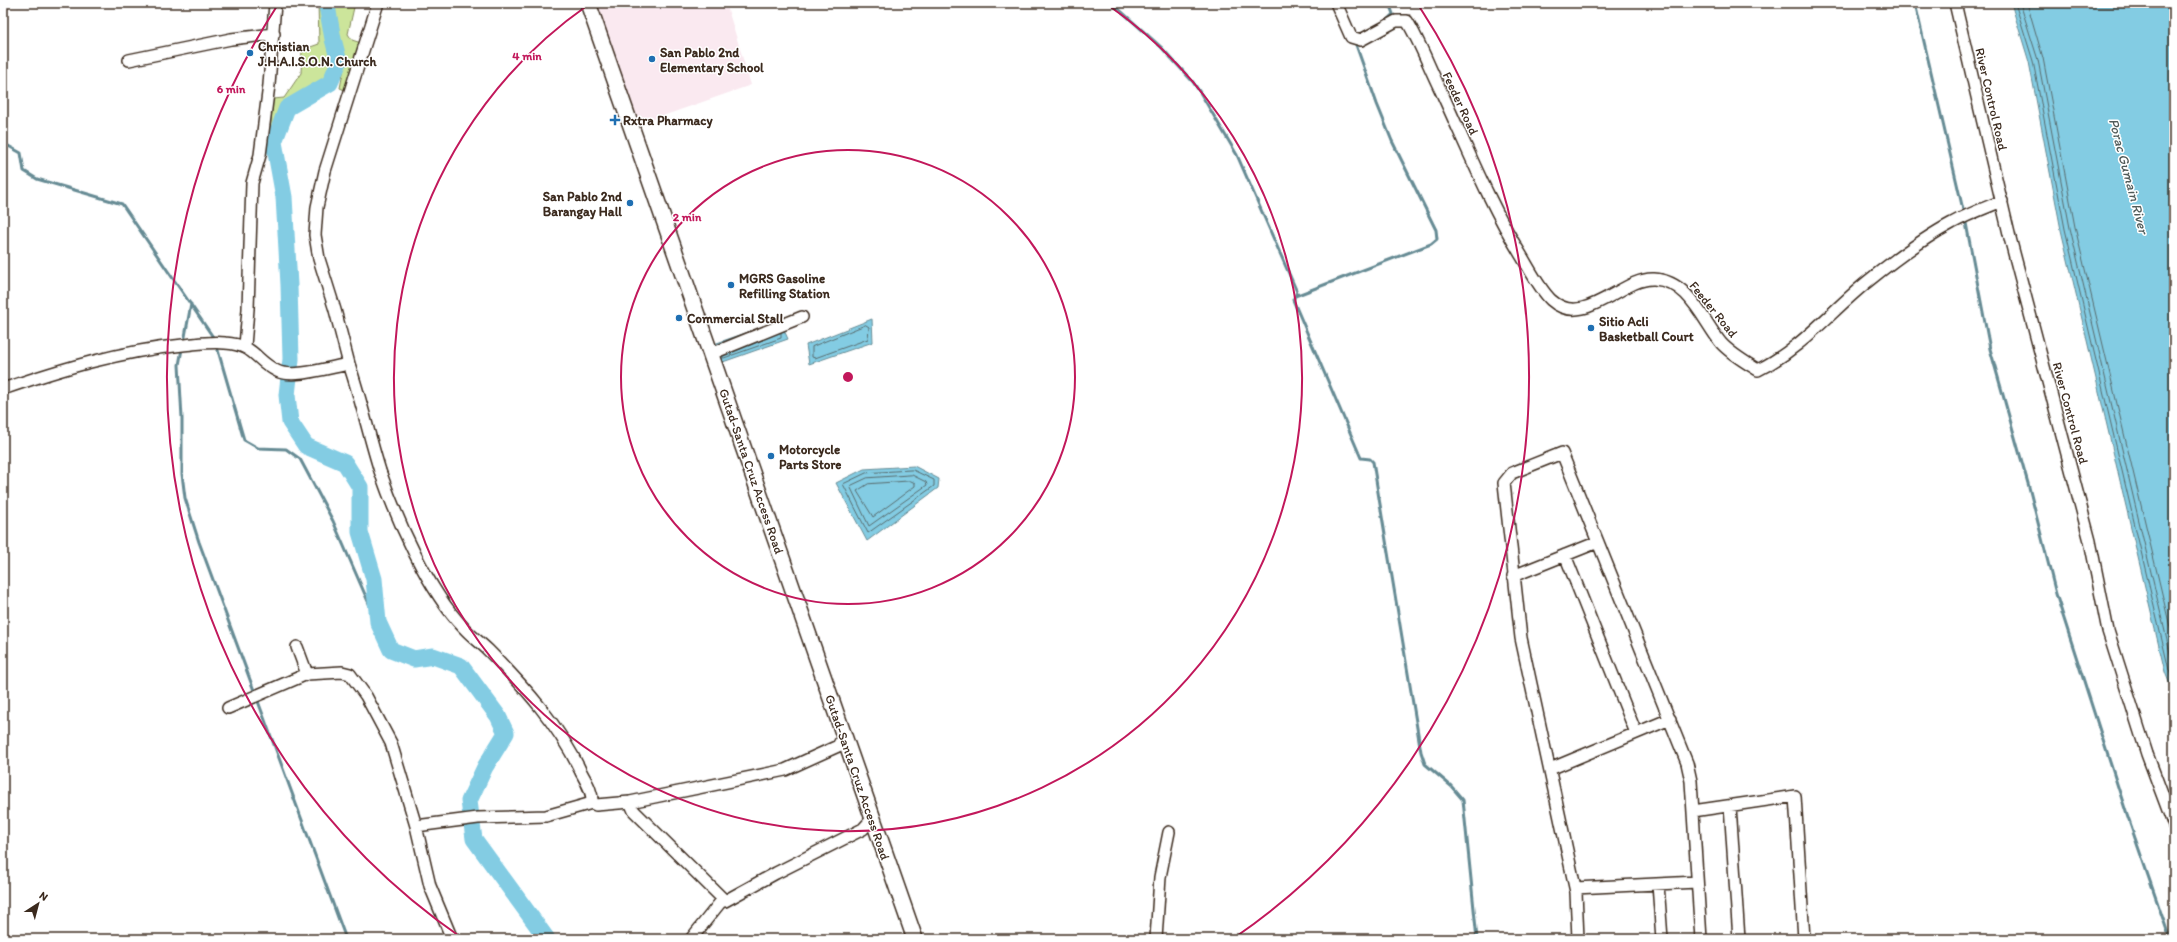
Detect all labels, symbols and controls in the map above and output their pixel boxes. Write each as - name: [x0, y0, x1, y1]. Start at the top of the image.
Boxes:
- place label: Christian J.H.A.I.S.O.N. Church: [257, 39, 377, 69]
- place label: San Pablo 2nd Elementary School: [660, 45, 764, 76]
- street label: River Control Road: [1972, 46, 2011, 152]
- marker: Christian J.H.A.I.S.O.N. Church: [245, 48, 255, 58]
- text: 4 min: [512, 49, 542, 63]
- marker: San Pablo 2nd Elementary School: [647, 54, 657, 64]
- street label: Feeder Road: [1439, 69, 1482, 137]
- text: 6 min: [217, 82, 246, 96]
- place label: Rxtra Pharmacy: [623, 113, 713, 129]
- marker: Rxtra Pharmacy: [610, 115, 620, 125]
- water label: Porac Gumain River: [2105, 117, 2152, 237]
- place label: San Pablo 2nd Barangay Hall: [543, 189, 623, 220]
- marker: San Pablo 2nd Barangay Hall: [625, 198, 635, 208]
- text: 2 min: [673, 210, 702, 224]
- place label: MGRS Gasoline Refilling Station: [739, 271, 831, 302]
- street label: Feeder Road: [1686, 278, 1741, 340]
- marker: MGRS Gasoline Refilling Station: [726, 280, 736, 290]
- place label: Commercial Stall: [687, 311, 784, 326]
- marker: Commercial Stall: [674, 313, 684, 323]
- place label: Sitio Acli Basketball Court: [1599, 314, 1694, 344]
- marker: Sitio Acli Basketball Court: [1586, 323, 1596, 333]
- street label: River Control Road: [2050, 360, 2091, 466]
- centre of rings: [841, 370, 855, 384]
- street label: Gutad-Santa Cruz Access Road: [716, 387, 787, 556]
- place label: Motorcycle Parts Store: [779, 442, 842, 472]
- marker: Motorcycle Parts Store: [766, 451, 776, 461]
- street label: Gutad-Santa Cruz Access Road: [822, 693, 893, 862]
- north arrow: [18, 884, 58, 924]
- text: N: [37, 889, 50, 904]

